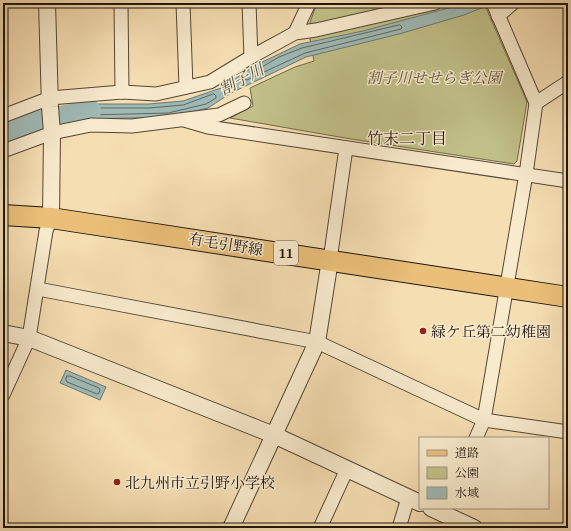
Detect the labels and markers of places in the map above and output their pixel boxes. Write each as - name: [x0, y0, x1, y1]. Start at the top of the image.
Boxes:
- place label: 緑ケ丘第二幼稚園: [431, 321, 551, 342]
- marker: 緑ケ丘第二幼稚園: [418, 326, 428, 336]
- place label: 北九州市立引野小学校: [125, 472, 275, 493]
- marker: 北九州市立引野小学校: [112, 477, 122, 487]

